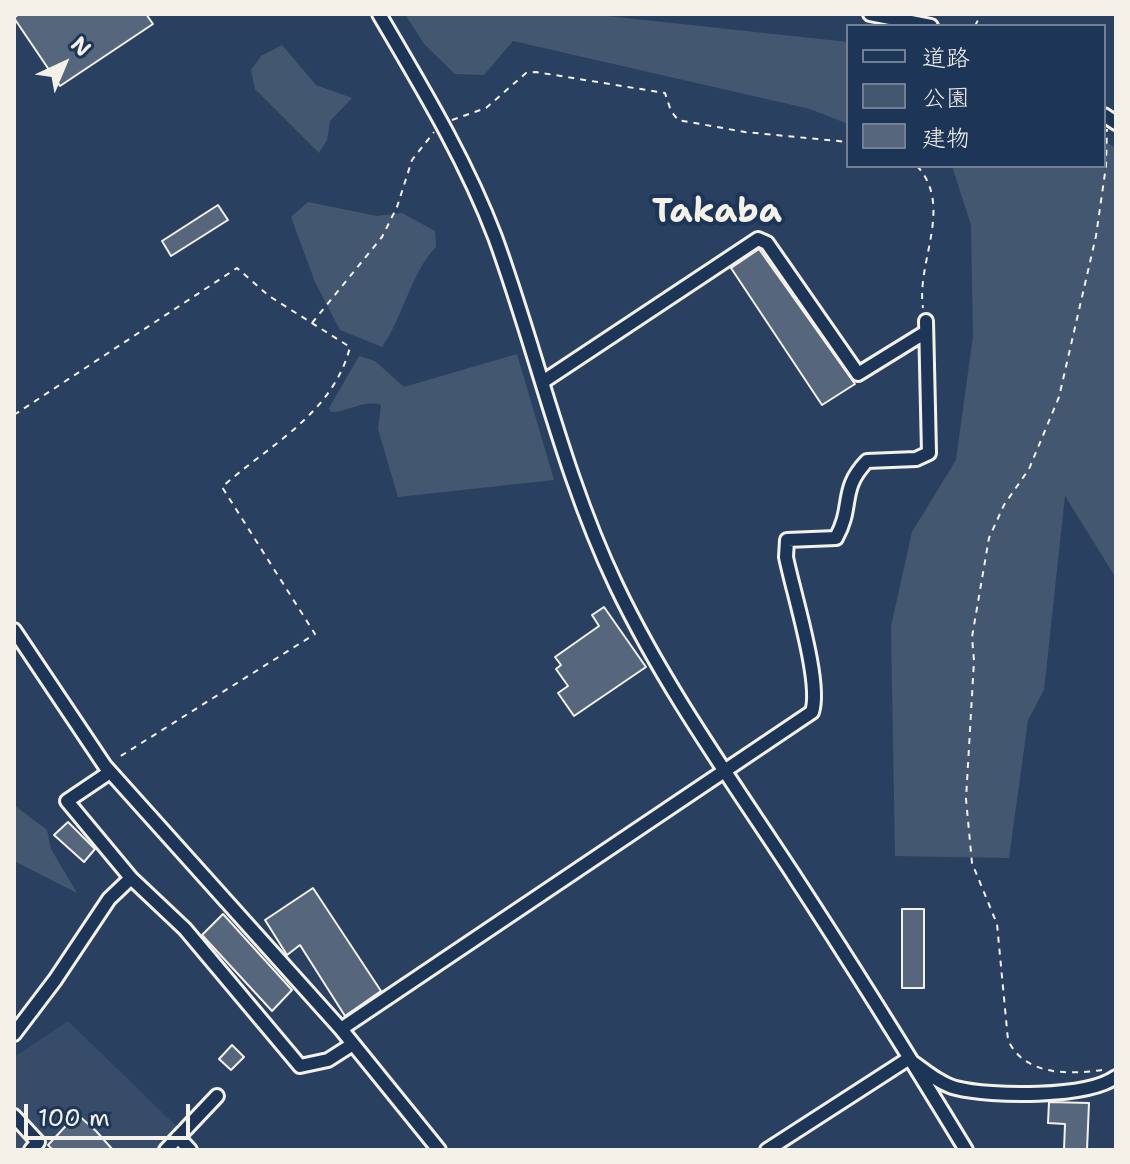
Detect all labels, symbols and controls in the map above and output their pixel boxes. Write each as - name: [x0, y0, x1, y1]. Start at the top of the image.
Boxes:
- north arrow: [24, 24, 104, 104]
- legend: [846, 24, 1106, 168]
- text: N: [65, 30, 97, 63]
- text: 道路: [922, 42, 970, 74]
- text: 公園: [922, 82, 970, 114]
- text: 建物: [922, 122, 970, 154]
- district label: Takaba: [652, 193, 782, 233]
- scale bar: [28, 1088, 194, 1138]
- text: 100 m: [38, 1102, 110, 1134]

